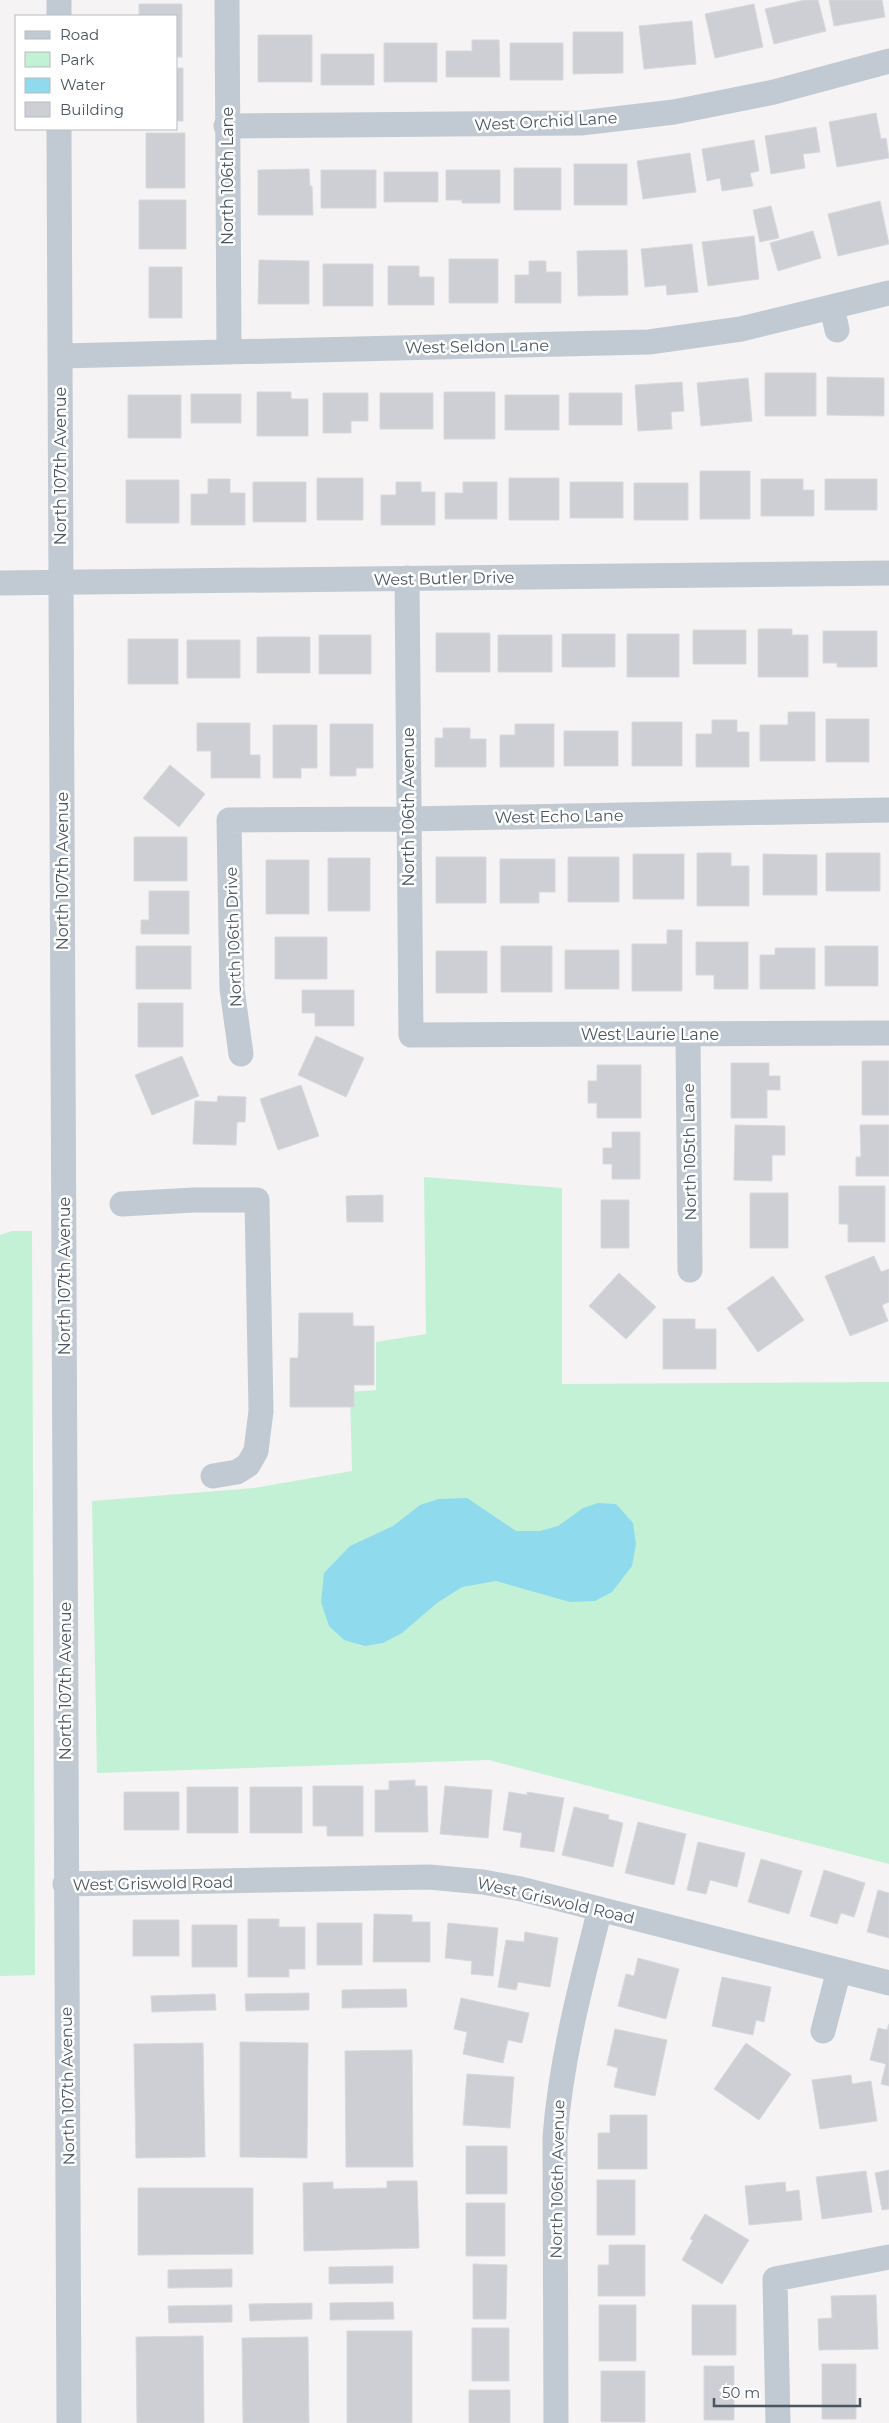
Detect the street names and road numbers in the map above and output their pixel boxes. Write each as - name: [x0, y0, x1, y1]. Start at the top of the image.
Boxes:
- street label: North 106th Lane: [218, 107, 237, 245]
- street label: West Orchid Lane: [474, 108, 618, 135]
- street label: West Seldon Lane: [405, 336, 549, 357]
- street label: North 107th Avenue: [51, 387, 70, 545]
- street label: West Butler Drive: [373, 568, 515, 589]
- street label: North 106th Avenue: [399, 727, 418, 887]
- street label: North 107th Avenue: [53, 792, 72, 950]
- street label: West Echo Lane: [494, 806, 624, 827]
- street label: North 106th Drive: [222, 866, 245, 1008]
- street label: West Laurie Lane: [581, 1025, 719, 1044]
- street label: North 105th Lane: [679, 1083, 700, 1221]
- street label: North 107th Avenue: [55, 1197, 74, 1355]
- street label: North 107th Avenue: [56, 1602, 75, 1760]
- street label: West Griswold Road: [73, 1873, 234, 1894]
- street label: West Griswold Road: [475, 1873, 636, 1928]
- street label: North 107th Avenue: [57, 2007, 78, 2165]
- street label: North 106th Avenue: [547, 2099, 568, 2259]

